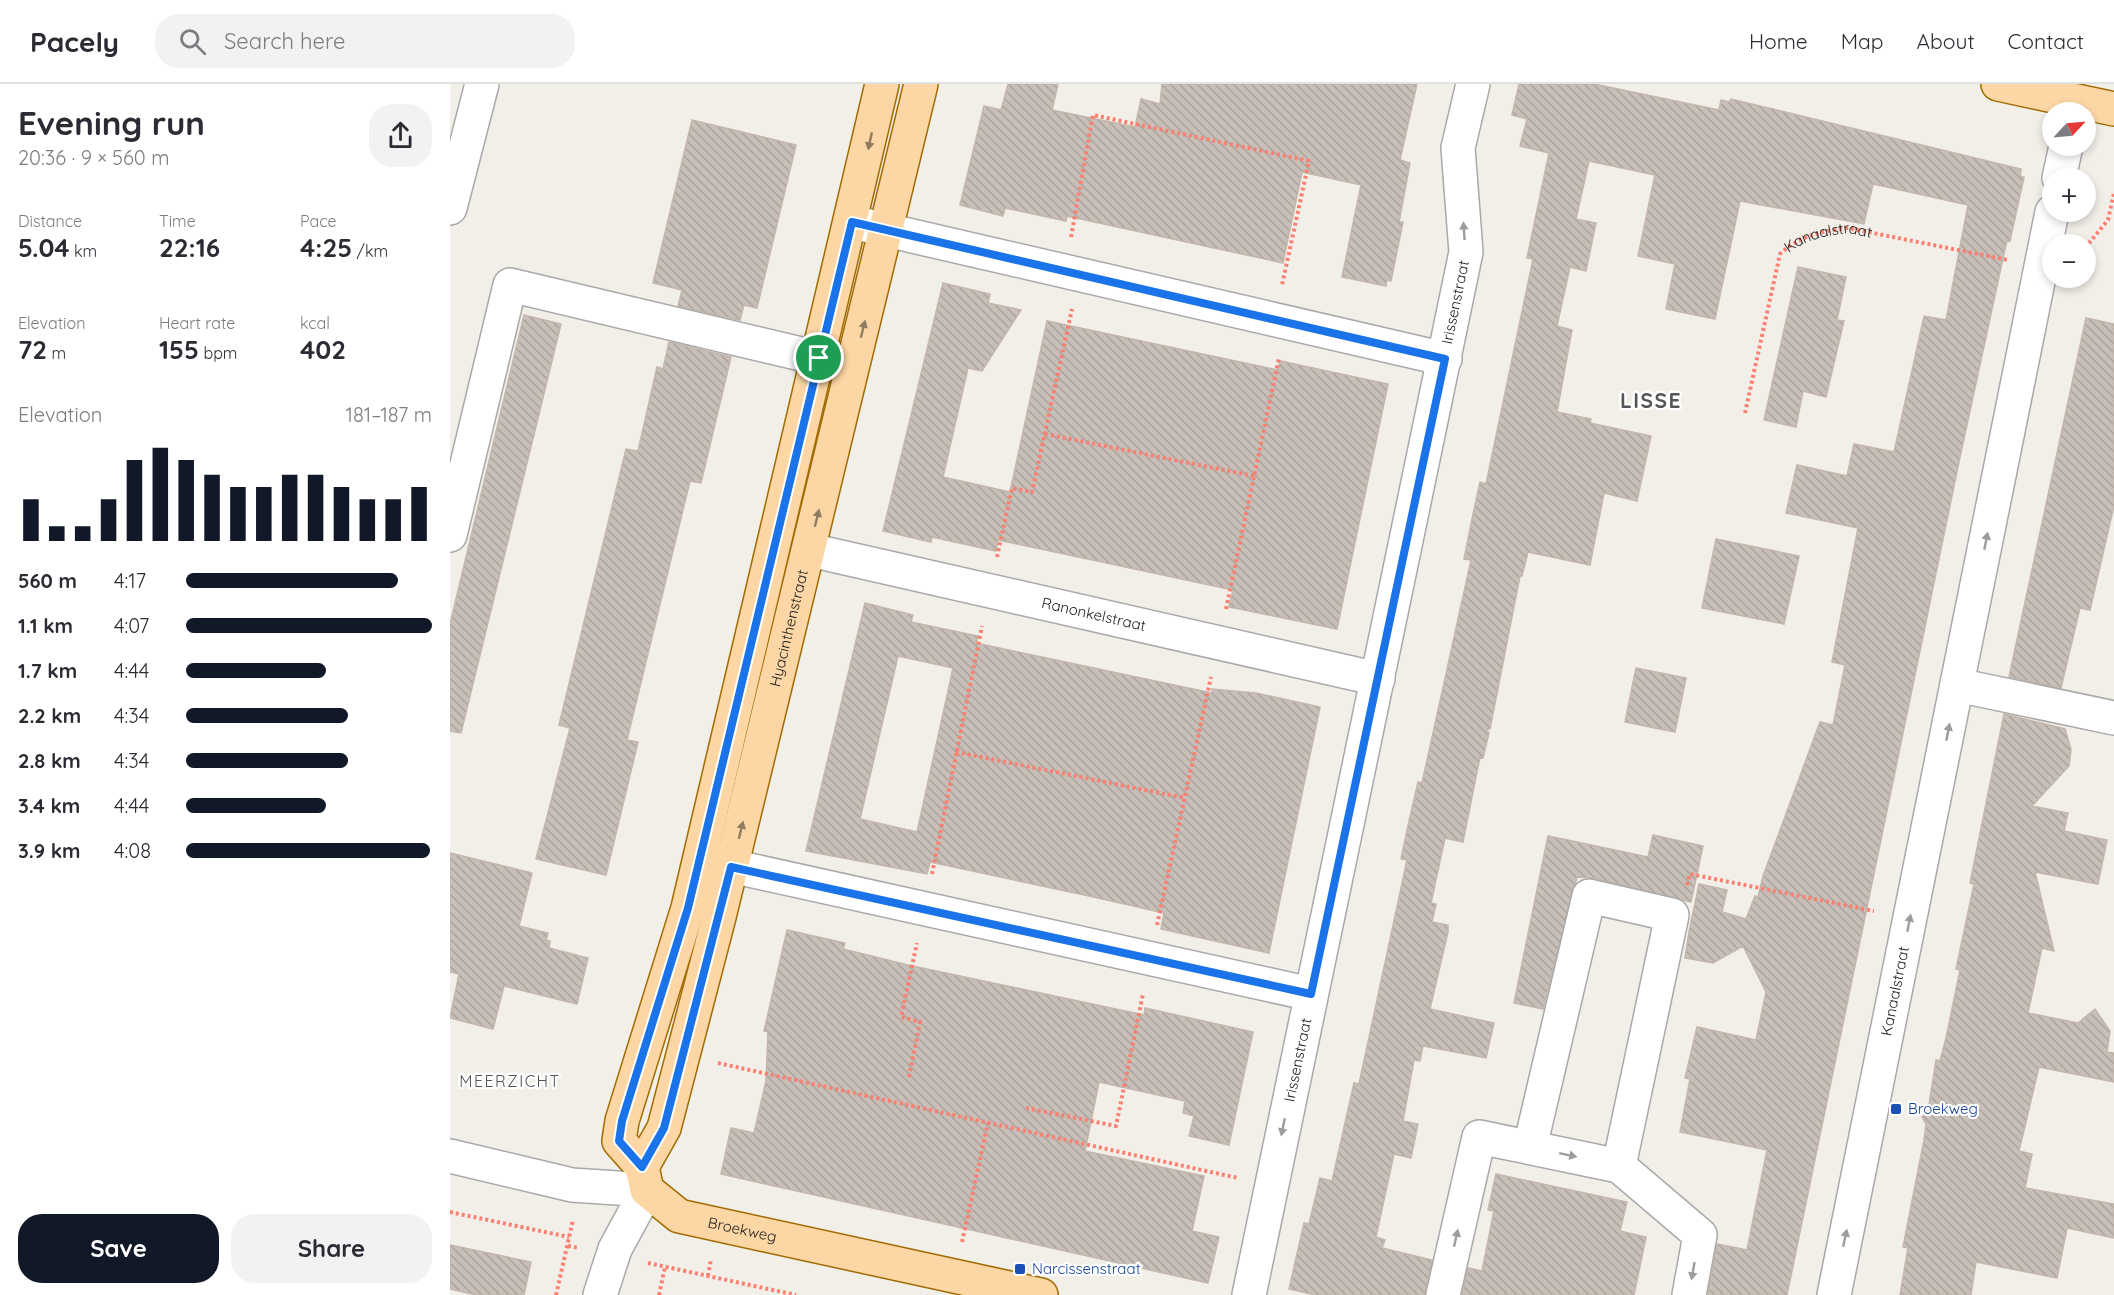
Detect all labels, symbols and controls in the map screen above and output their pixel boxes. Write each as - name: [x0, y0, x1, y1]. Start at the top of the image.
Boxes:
- search box: [155, 14, 575, 68]
- text: Pacely: [30, 24, 119, 59]
- icon: search: [176, 25, 209, 58]
- text: Search here: [224, 27, 345, 55]
- text: Home: [1749, 28, 1808, 54]
- text: Map: [1841, 28, 1884, 54]
- text: About: [1917, 28, 1975, 54]
- text: Contact: [2008, 28, 2084, 54]
- text: Evening run: [18, 102, 205, 143]
- north arrow: [2042, 102, 2096, 156]
- map controls: [2042, 102, 2096, 288]
- button: share: [369, 104, 432, 167]
- one-way arrow: [864, 132, 874, 150]
- text: 20:36 · 9 × 560 m: [18, 145, 169, 170]
- button: +: [2042, 168, 2096, 222]
- text: Distance: [18, 211, 82, 231]
- text: Time: [159, 211, 196, 231]
- text: Pace: [300, 211, 336, 231]
- street label: Kanaalstraat: [1780, 218, 1874, 256]
- one-way arrow: [1460, 221, 1469, 240]
- text: 5.04: [18, 231, 70, 264]
- text: 22:16: [159, 231, 220, 264]
- text: 4:25: [300, 231, 352, 264]
- button: −: [2042, 234, 2096, 288]
- text: km: [70, 241, 97, 261]
- text: /km: [352, 241, 388, 261]
- street label: Irissenstraat: [1437, 259, 1473, 346]
- text: Elevation: [18, 313, 85, 333]
- text: Heart rate: [159, 313, 235, 333]
- text: kcal: [300, 313, 330, 333]
- one-way arrow: [859, 319, 869, 338]
- pin: [793, 332, 844, 383]
- text: 72: [18, 333, 47, 366]
- text: 155: [159, 333, 199, 366]
- text: 402: [300, 333, 346, 366]
- icon: arrive: [802, 341, 835, 374]
- text: m: [47, 343, 66, 363]
- text: bpm: [199, 343, 237, 363]
- district label: LISSE: [1620, 387, 1682, 413]
- text: Elevation: [18, 402, 102, 427]
- text: 181–187 m: [346, 402, 432, 427]
- one-way arrow: [813, 509, 823, 527]
- one-way arrow: [1982, 531, 1991, 550]
- street label: Hyacinthenstraat: [765, 567, 812, 689]
- text: 560 m: [18, 568, 77, 593]
- text: 4:17: [114, 568, 146, 593]
- street label: Ranonkelstraat: [1040, 593, 1148, 635]
- text: 1.1 km: [18, 613, 73, 638]
- text: 4:07: [114, 613, 149, 638]
- text: 1.7 km: [18, 658, 77, 683]
- text: 4:44: [114, 658, 149, 683]
- text: 2.2 km: [18, 703, 81, 728]
- text: 4:34: [114, 703, 149, 728]
- one-way arrow: [1944, 722, 1953, 741]
- text: 2.8 km: [18, 748, 81, 773]
- text: 4:34: [114, 748, 149, 773]
- text: 3.4 km: [18, 793, 80, 818]
- text: 4:44: [114, 793, 149, 818]
- one-way arrow: [736, 821, 746, 839]
- text: 3.9 km: [18, 838, 81, 863]
- text: 4:08: [114, 838, 151, 863]
- one-way arrow: [1905, 913, 1914, 932]
- street label: Kanaalstraat: [1876, 945, 1913, 1037]
- street label: Irissenstraat: [1279, 1016, 1315, 1104]
- district label: MEERZICHT: [459, 1071, 561, 1091]
- place label: Broekweg: [1908, 1099, 1978, 1118]
- marker: Broekweg: [1889, 1102, 1903, 1116]
- one-way arrow: [1278, 1118, 1287, 1137]
- one-way arrow: [1559, 1151, 1578, 1160]
- street label: Broekweg: [706, 1213, 779, 1246]
- button: Save: [18, 1214, 219, 1283]
- button: Share: [231, 1214, 432, 1283]
- one-way arrow: [1841, 1228, 1850, 1247]
- one-way arrow: [1451, 1229, 1461, 1247]
- place label: Narcissenstraat: [1032, 1259, 1141, 1278]
- marker: Narcissenstraat: [1013, 1262, 1027, 1276]
- one-way arrow: [1688, 1262, 1697, 1281]

